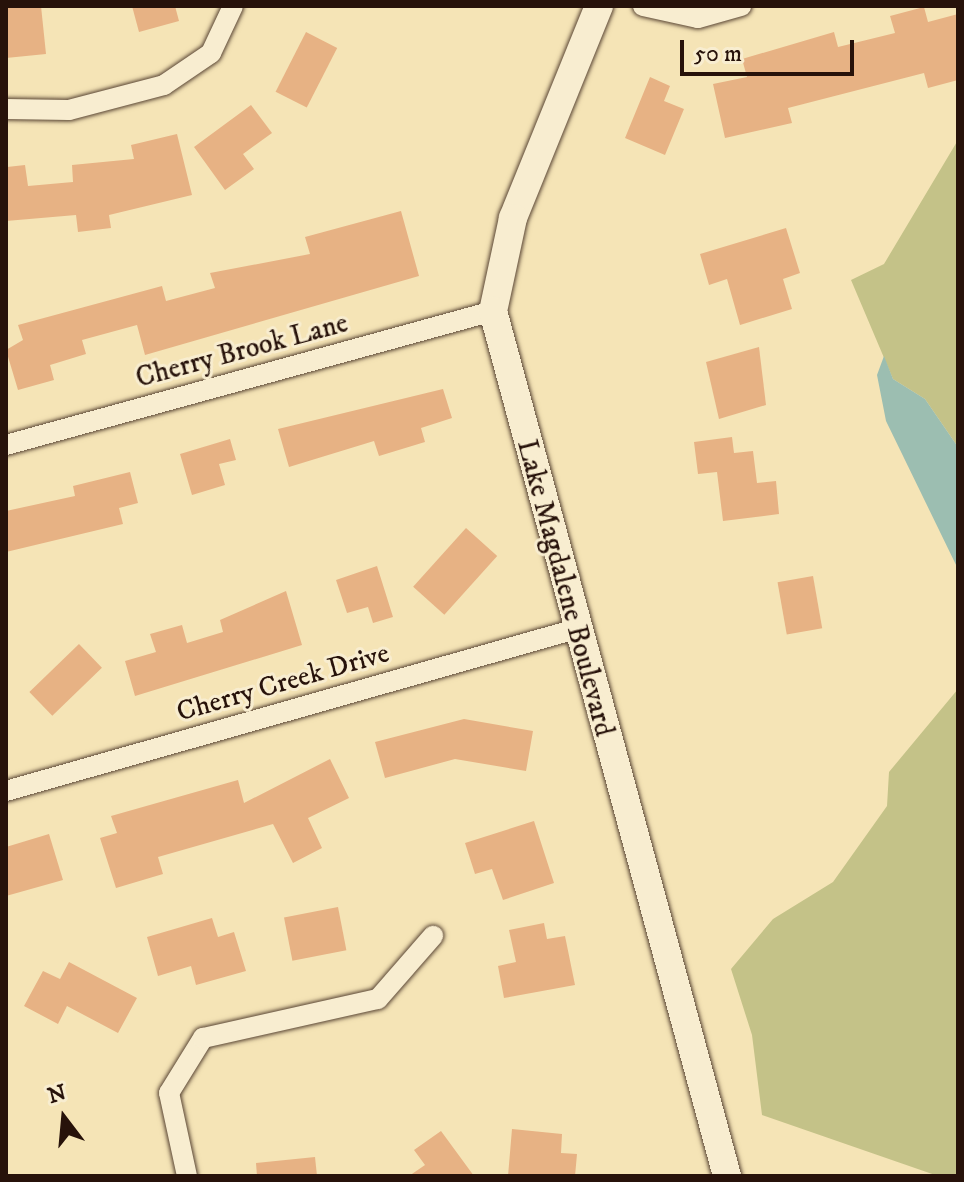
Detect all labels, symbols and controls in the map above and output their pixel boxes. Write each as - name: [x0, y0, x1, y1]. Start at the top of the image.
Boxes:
- scale bar: [684, 24, 858, 74]
- text: 50 m: [694, 39, 742, 69]
- street label: Cherry Brook Lane: [132, 307, 352, 395]
- street label: Lake Magdalene Boulevard: [509, 436, 621, 740]
- street label: Cherry Creek Drive: [173, 637, 393, 729]
- north arrow: [24, 1078, 104, 1158]
- text: N: [45, 1079, 70, 1110]

